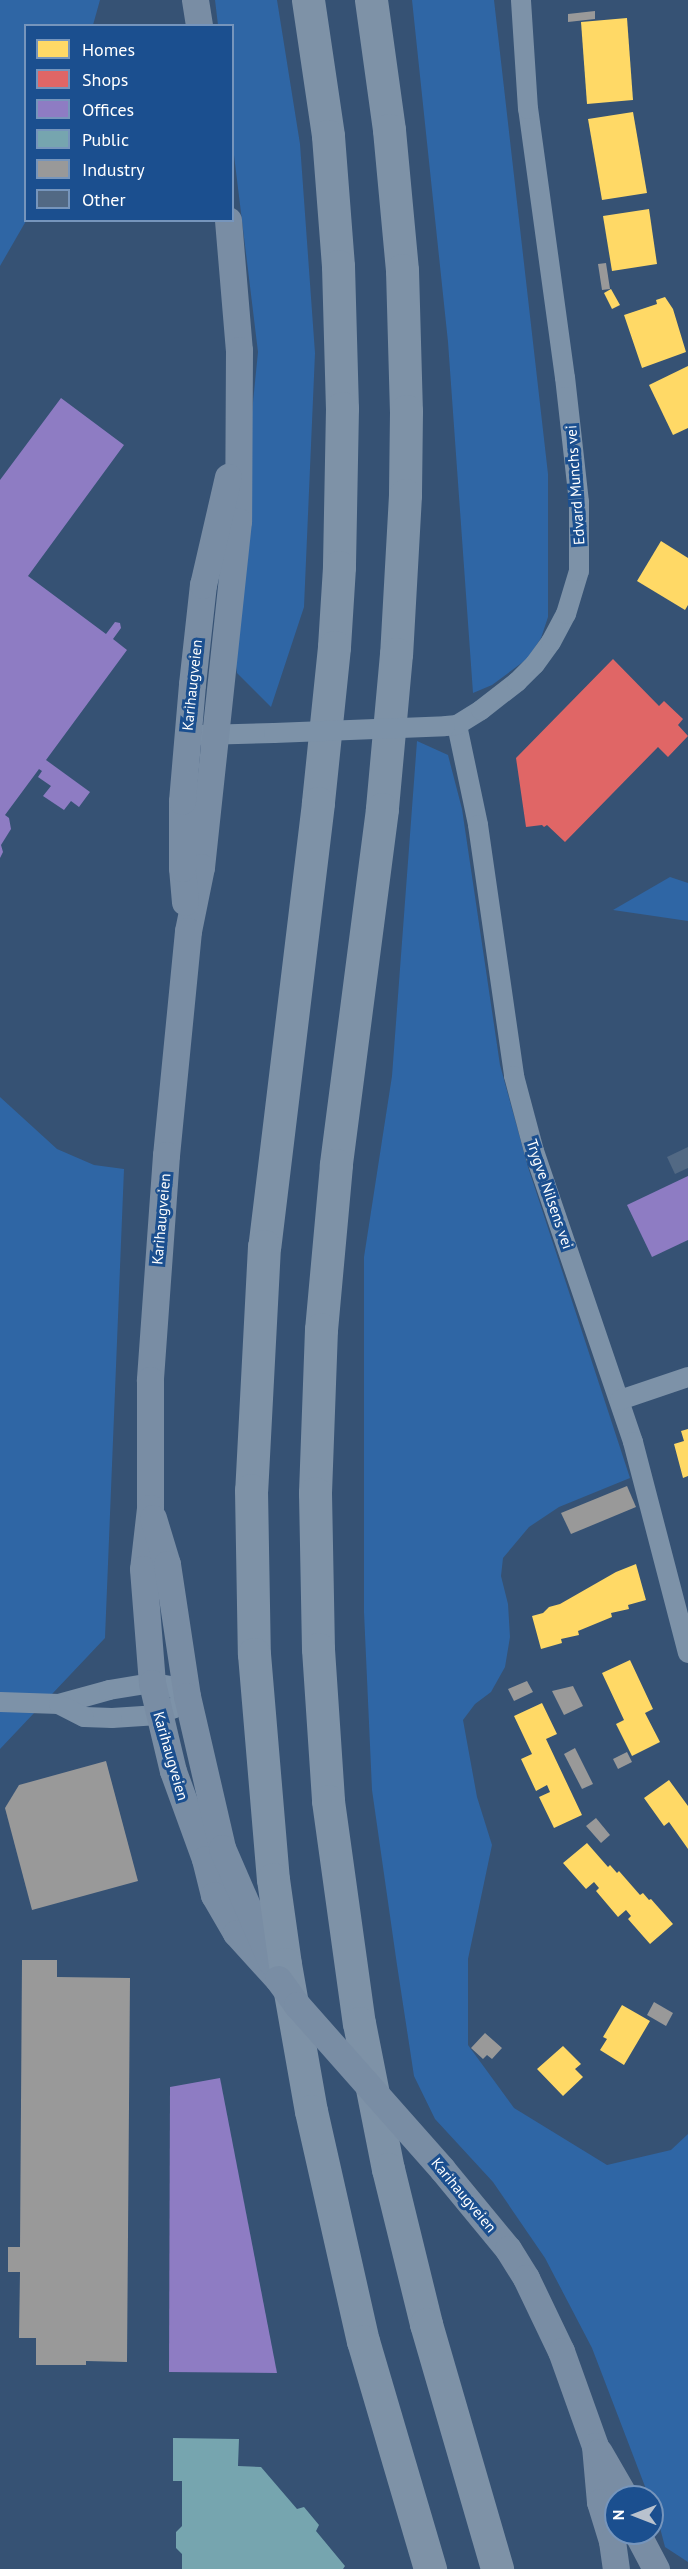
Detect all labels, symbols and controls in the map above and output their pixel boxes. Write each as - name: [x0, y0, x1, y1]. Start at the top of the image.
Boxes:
- legend: [24, 24, 234, 222]
- text: Homes: [82, 38, 135, 61]
- text: Shops: [82, 68, 128, 91]
- text: Offices: [82, 98, 134, 121]
- text: Public: [82, 128, 129, 151]
- text: Industry: [82, 158, 145, 181]
- text: Other: [82, 188, 126, 211]
- street label: Edvard Munchs vei: [562, 424, 588, 546]
- street label: Karihaugveien: [178, 639, 206, 731]
- street label: Trygve Nilsens vei: [523, 1137, 577, 1251]
- street label: Karihaugveien: [148, 1173, 174, 1265]
- street label: Karihaugveien: [150, 1709, 192, 1803]
- street label: Karihaugveien: [428, 2154, 500, 2236]
- north arrow: [604, 2485, 664, 2545]
- text: N: [608, 2510, 628, 2520]

